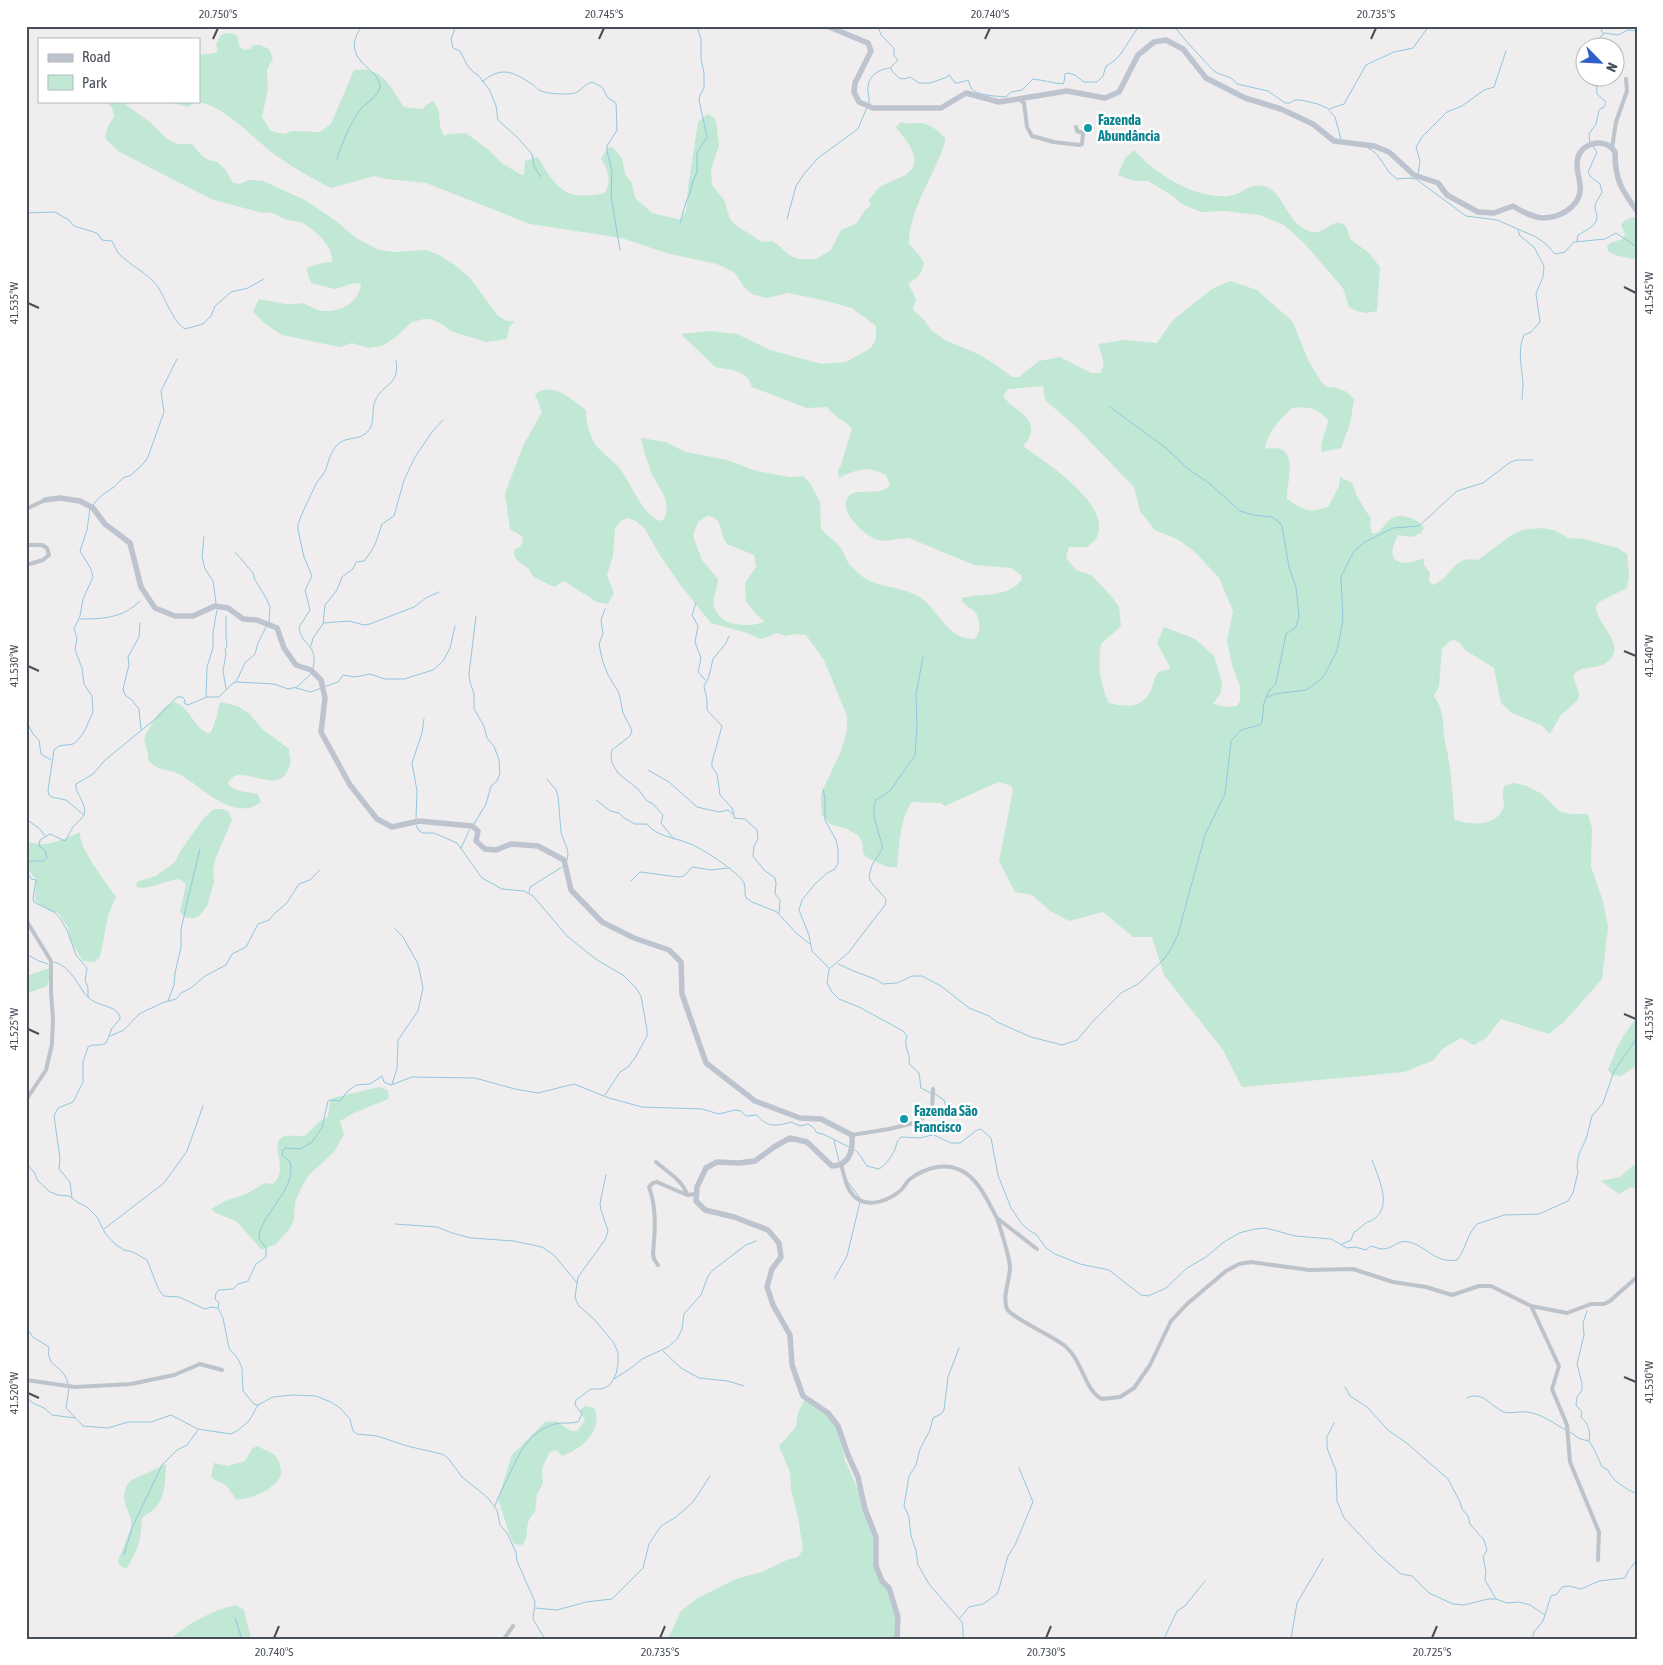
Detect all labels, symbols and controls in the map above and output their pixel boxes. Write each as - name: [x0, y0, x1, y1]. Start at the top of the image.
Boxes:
- text: 20.750°S: [199, 7, 237, 21]
- text: 20.745°S: [585, 7, 623, 21]
- text: 20.740°S: [971, 7, 1009, 21]
- text: 20.735°S: [1357, 7, 1395, 21]
- legend: [38, 38, 200, 102]
- north arrow: [1576, 38, 1626, 88]
- text: Road: [82, 48, 111, 65]
- text: N: [1603, 60, 1621, 74]
- text: Park: [82, 74, 107, 91]
- place label: Fazenda Abundância: [1097, 112, 1160, 144]
- marker: Fazenda Abundância: [1082, 122, 1094, 134]
- text: 41.545°W: [1642, 272, 1656, 314]
- text: 41.535°W: [7, 282, 21, 324]
- text: 41.540°W: [1642, 635, 1656, 677]
- text: 41.530°W: [7, 645, 21, 687]
- text: 41.535°W: [1642, 998, 1656, 1040]
- text: 41.525°W: [7, 1008, 21, 1050]
- place label: Fazenda São Francisco: [914, 1103, 978, 1135]
- marker: Fazenda São Francisco: [898, 1113, 910, 1125]
- text: 41.530°W: [1642, 1361, 1656, 1403]
- text: 41.520°W: [7, 1372, 21, 1414]
- text: 20.740°S: [255, 1645, 293, 1659]
- text: 20.735°S: [641, 1645, 679, 1659]
- text: 20.730°S: [1027, 1645, 1065, 1659]
- text: 20.725°S: [1413, 1645, 1451, 1659]

